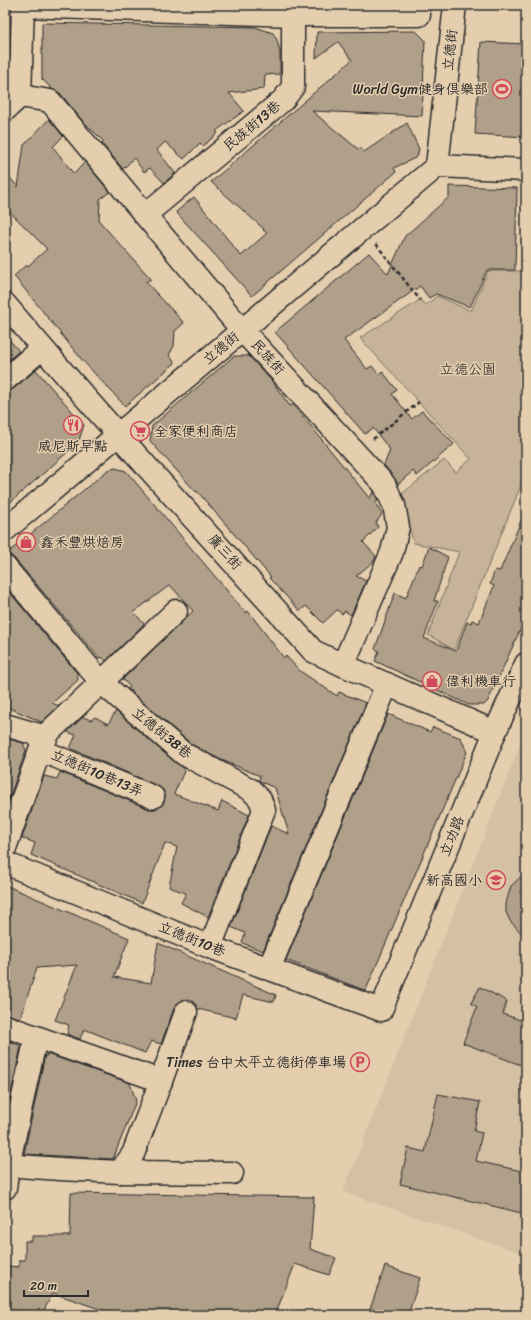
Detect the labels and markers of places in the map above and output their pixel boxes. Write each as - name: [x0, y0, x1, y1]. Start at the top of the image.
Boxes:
- place label: World Gym健身俱樂部: [353, 77, 488, 102]
- sports icon: World Gym健身俱樂部: [491, 78, 513, 100]
- restaurant icon: 威尼斯早點: [62, 414, 84, 436]
- place label: 全家便利商店: [154, 419, 238, 444]
- supermarket icon: 全家便利商店: [129, 420, 151, 442]
- place label: 威尼斯早點: [38, 434, 108, 459]
- place label: 鑫禾豐烘焙房: [40, 530, 124, 555]
- shop icon: 鑫禾豐烘焙房: [15, 531, 37, 553]
- place label: 偉利機車行: [446, 669, 516, 694]
- shop icon: 偉利機車行: [421, 670, 443, 692]
- place label: 新高國小: [426, 868, 482, 893]
- school or university icon: 新高國小: [485, 869, 507, 891]
- place label: Times 台中太平立德街停車場: [166, 1050, 346, 1075]
- parking icon: Times 台中太平立德街停車場: [349, 1051, 371, 1073]

